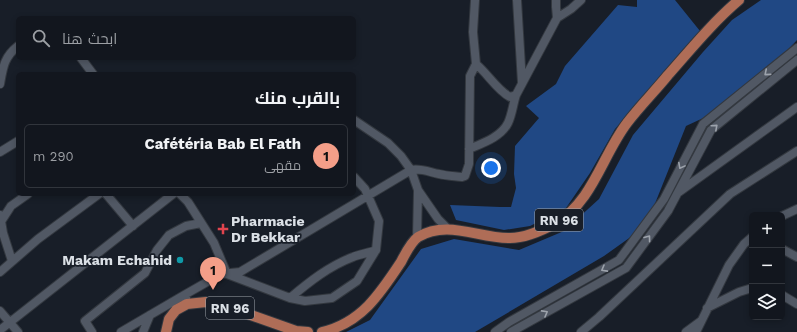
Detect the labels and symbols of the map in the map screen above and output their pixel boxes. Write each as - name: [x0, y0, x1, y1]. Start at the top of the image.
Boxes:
- one-way arrow: [765, 68, 772, 75]
- one-way arrow: [711, 125, 718, 132]
- your location: [481, 158, 501, 178]
- one-way arrow: [678, 162, 686, 170]
- road number: RN 96: [535, 209, 583, 231]
- place label: Pharmacie Dr Bekkar: [231, 213, 305, 245]
- marker: Pharmacie Dr Bekkar: [218, 224, 228, 234]
- one-way arrow: [643, 235, 650, 242]
- place label: Makam Echahid: [62, 252, 172, 268]
- marker: Makam Echahid: [175, 255, 185, 265]
- pin: 1: [200, 257, 226, 290]
- one-way arrow: [601, 264, 608, 271]
- road number: RN 96: [206, 297, 254, 319]
- one-way arrow: [541, 310, 548, 317]

